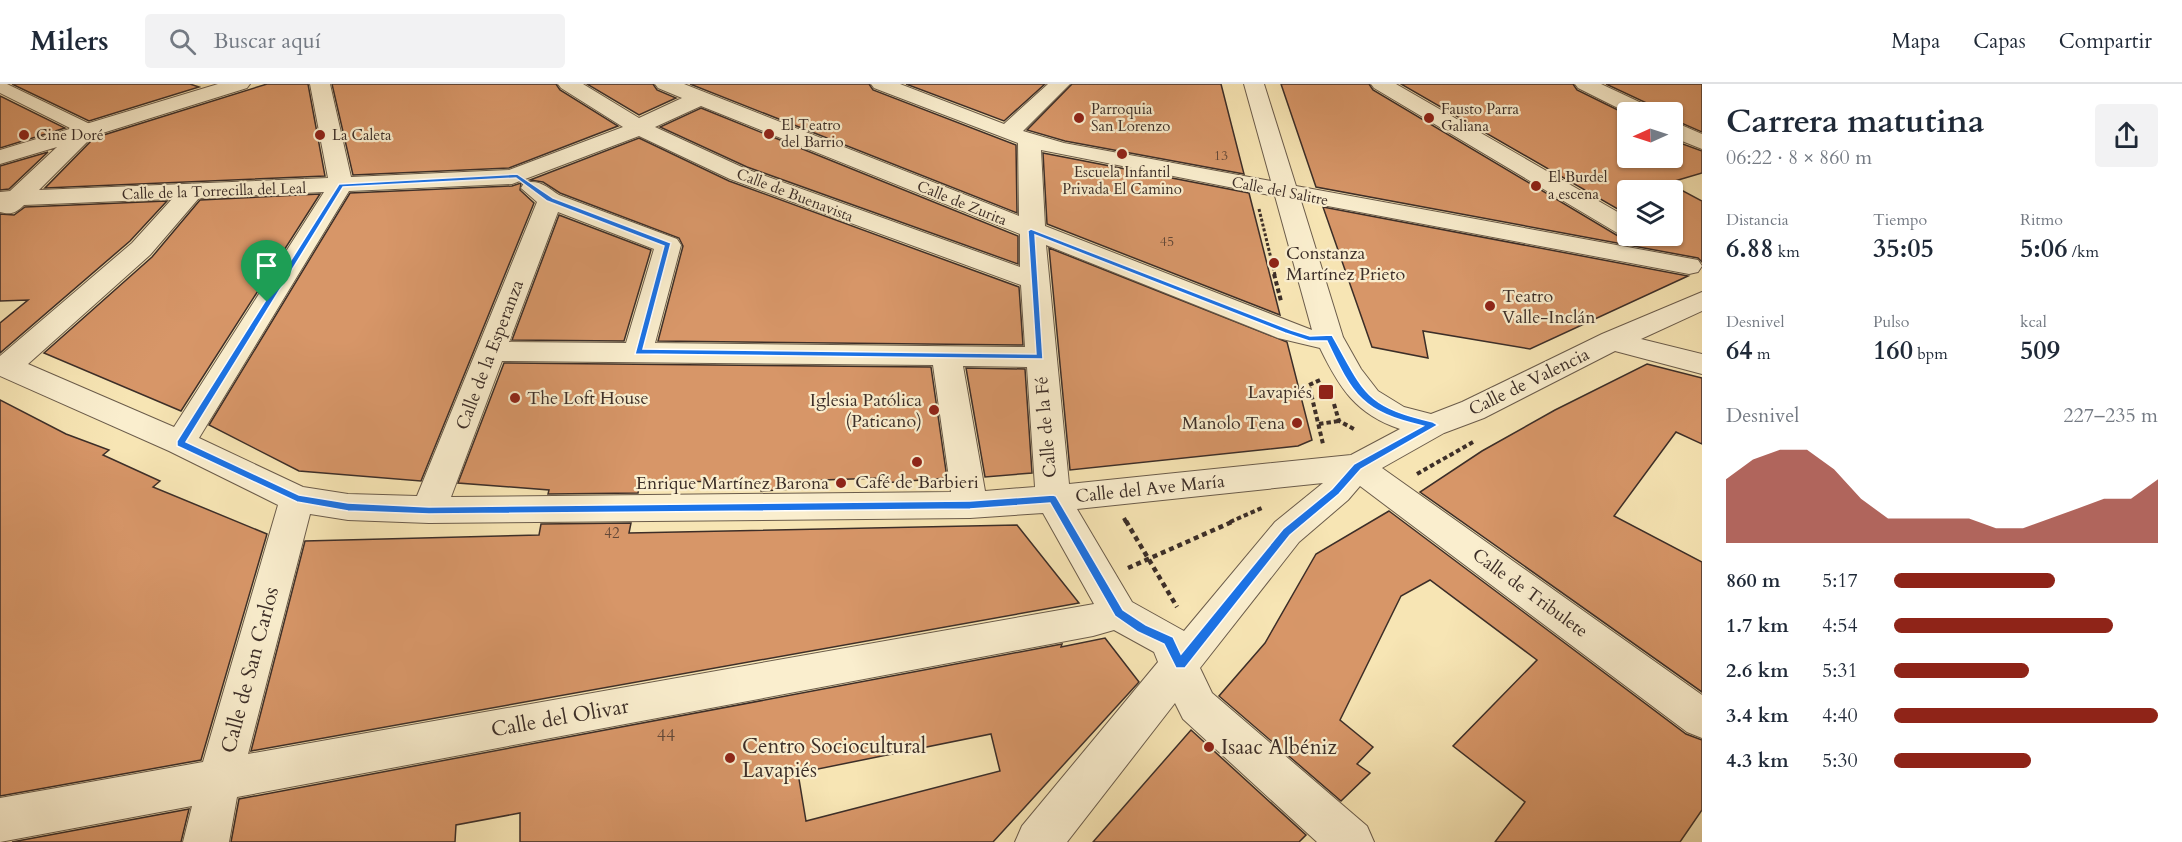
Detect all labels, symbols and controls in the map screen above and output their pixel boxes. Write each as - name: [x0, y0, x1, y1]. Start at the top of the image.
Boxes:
- search box: [145, 14, 565, 68]
- text: Milers: [30, 22, 109, 60]
- icon: search: [166, 25, 199, 58]
- text: Buscar aquí: [214, 26, 321, 56]
- text: Mapa: [1891, 27, 1940, 56]
- text: Capas: [1973, 27, 2026, 56]
- text: Compartir: [2059, 27, 2152, 56]
- place label: Parroquia San Lorenzo: [1091, 99, 1170, 136]
- place label: Fausto Parra Galiana: [1441, 99, 1519, 136]
- text: Carrera matutina: [1726, 99, 1984, 144]
- north arrow: [1617, 102, 1683, 168]
- map controls: [1617, 102, 1683, 246]
- button: share: [2095, 104, 2158, 167]
- marker: Parroquia San Lorenzo: [1072, 111, 1086, 125]
- marker: Fausto Parra Galiana: [1422, 111, 1436, 125]
- place label: El Teatro del Barrio: [781, 115, 844, 152]
- place label: Cine Doré: [36, 125, 104, 145]
- place label: La Caleta: [332, 125, 392, 145]
- marker: El Teatro del Barrio: [762, 127, 776, 141]
- marker: Cine Doré: [17, 128, 31, 142]
- marker: La Caleta: [313, 128, 327, 142]
- text: 06:22 · 8 × 860 m: [1726, 144, 1872, 171]
- house number: 13: [1214, 146, 1228, 165]
- marker: Escuela Infantil Privada El Camino: [1115, 147, 1129, 161]
- place label: Escuela Infantil Privada El Camino: [1062, 162, 1182, 199]
- street label: Calle de Buenavista: [734, 164, 857, 227]
- place label: El Burdel a escena: [1548, 167, 1608, 204]
- street label: Calle del Salitre: [1230, 172, 1330, 210]
- street label: Calle de Zurita: [914, 176, 1010, 230]
- street label: Calle de la Torrecilla del Leal: [121, 178, 307, 204]
- marker: El Burdel a escena: [1529, 179, 1543, 193]
- button: layers: [1617, 180, 1683, 246]
- text: Distancia: [1726, 209, 1789, 231]
- text: Tiempo: [1873, 209, 1927, 231]
- text: Ritmo: [2020, 209, 2063, 231]
- text: 6.88: [1726, 231, 1774, 266]
- text: 35:05: [1873, 231, 1934, 266]
- text: 5:06: [2020, 231, 2068, 266]
- house number: 45: [1160, 232, 1174, 251]
- pin: [241, 240, 292, 302]
- place label: Constanza Martínez Prieto: [1286, 241, 1405, 287]
- text: km: [1774, 241, 1800, 263]
- text: /km: [2068, 241, 2099, 263]
- icon: arrive: [250, 249, 283, 282]
- marker: Constanza Martínez Prieto: [1267, 256, 1281, 270]
- street label: Calle de la Esperanza: [450, 276, 530, 434]
- place label: Teatro Valle-Inclán: [1502, 284, 1596, 330]
- marker: Teatro Valle-Inclán: [1483, 299, 1497, 313]
- text: Desnivel: [1726, 311, 1785, 333]
- text: Pulso: [1873, 311, 1909, 333]
- text: kcal: [2020, 311, 2047, 333]
- text: 64: [1726, 333, 1753, 368]
- text: 160: [1873, 333, 1913, 368]
- text: 509: [2020, 333, 2060, 368]
- street label: Calle de Valencia: [1464, 342, 1594, 422]
- text: m: [1753, 343, 1770, 365]
- text: bpm: [1913, 343, 1948, 365]
- street label: Calle de la Fé: [1029, 375, 1063, 479]
- place label: Lavapiés: [1248, 380, 1312, 405]
- marker: Lavapiés: [1317, 383, 1335, 401]
- place label: The Loft House: [527, 386, 649, 411]
- place label: Iglesia Patólica (Paticano): [810, 388, 922, 434]
- marker: The Loft House: [508, 391, 522, 405]
- text: Desnivel: [1726, 402, 1799, 429]
- text: 227–235 m: [2063, 402, 2158, 429]
- marker: Iglesia Patólica (Paticano): [927, 403, 941, 417]
- place label: Manolo Tena: [1182, 411, 1285, 436]
- marker: Manolo Tena: [1290, 416, 1304, 430]
- marker: Café de Barbieri: [910, 455, 924, 469]
- street label: Calle del Ave María: [1074, 469, 1226, 509]
- place label: Café de Barbieri: [855, 470, 979, 495]
- place label: Enrique Martínez Barona: [636, 471, 829, 496]
- marker: Enrique Martínez Barona: [834, 476, 848, 490]
- house number: 42: [604, 523, 620, 543]
- street label: Calle de Tribulete: [1467, 543, 1593, 643]
- text: 860 m: [1726, 567, 1781, 594]
- text: 5:17: [1822, 567, 1858, 594]
- street label: Calle de San Carlos: [214, 584, 286, 756]
- text: 1.7 km: [1726, 612, 1789, 639]
- text: 4:54: [1822, 612, 1858, 639]
- text: 2.6 km: [1726, 657, 1789, 684]
- text: 5:31: [1822, 657, 1858, 684]
- street label: Calle del Olivar: [489, 692, 632, 744]
- text: 3.4 km: [1726, 702, 1789, 729]
- text: 4:40: [1822, 702, 1858, 729]
- house number: 44: [657, 723, 675, 748]
- place label: Centro Sociocultural Lavapiés: [742, 732, 926, 785]
- place label: Isaac Albéniz: [1221, 733, 1337, 762]
- marker: Isaac Albéniz: [1202, 740, 1216, 754]
- text: 4.3 km: [1726, 747, 1789, 774]
- text: 5:30: [1822, 747, 1858, 774]
- marker: Centro Sociocultural Lavapiés: [723, 751, 737, 765]

